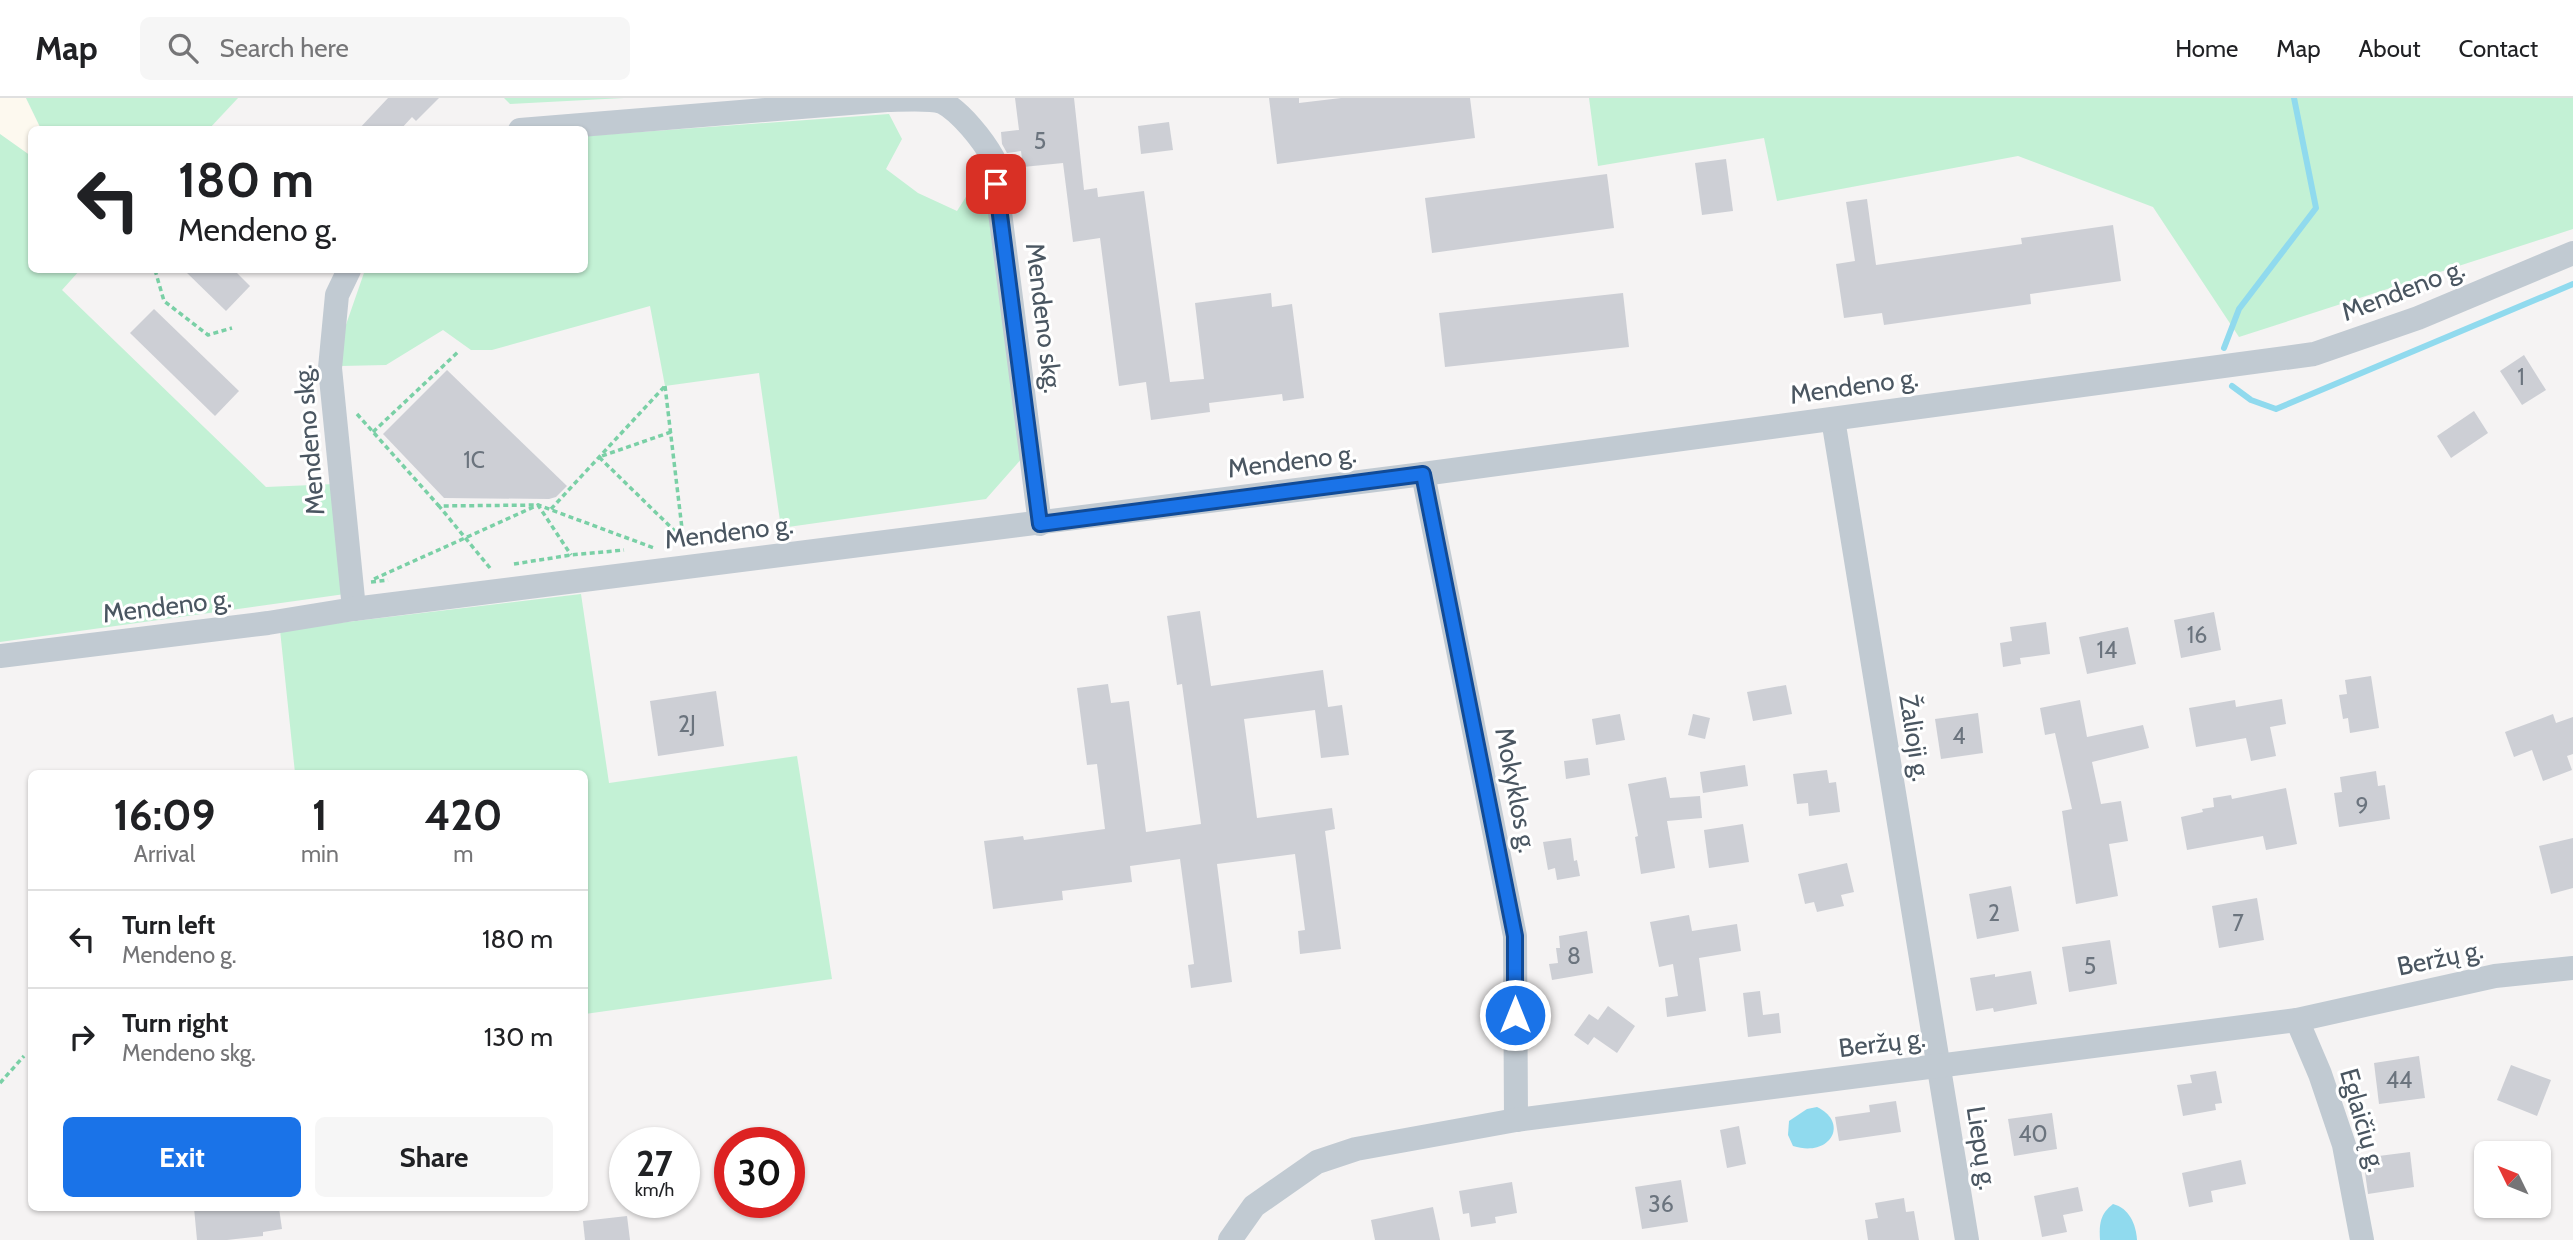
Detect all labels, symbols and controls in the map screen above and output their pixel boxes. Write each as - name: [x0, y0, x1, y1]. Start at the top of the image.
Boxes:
- search box: [140, 17, 630, 80]
- text: Map: [35, 28, 98, 68]
- icon: search: [164, 29, 202, 67]
- text: Search here: [220, 32, 349, 64]
- text: Home: [2175, 34, 2238, 63]
- text: Map: [2276, 34, 2321, 63]
- text: About: [2359, 34, 2421, 63]
- text: Contact: [2459, 34, 2538, 63]
- house number: 5: [1034, 127, 1046, 155]
- text: 180 m: [178, 150, 314, 209]
- icon: left: [63, 154, 154, 245]
- pin: [966, 154, 1026, 214]
- icon: arrive: [977, 165, 1015, 203]
- text: Mendeno g.: [178, 210, 337, 249]
- street label: Mendeno skg.: [1019, 241, 1069, 395]
- street label: Mendeno g.: [2337, 252, 2469, 328]
- street label: Mendeno g.: [1788, 361, 1920, 411]
- street label: Mendeno skg.: [286, 363, 332, 517]
- house number: 1: [2517, 363, 2525, 391]
- street label: Mendeno g.: [1226, 437, 1358, 485]
- house number: 1C: [463, 446, 485, 474]
- street label: Mendeno g.: [663, 508, 795, 556]
- street label: Mendeno g.: [101, 582, 233, 630]
- house number: 16: [2187, 621, 2207, 649]
- house number: 14: [2097, 636, 2117, 664]
- street label: Žalioji g.: [1892, 692, 1938, 784]
- house number: 2J: [678, 710, 696, 738]
- house number: 4: [1952, 722, 1966, 750]
- street label: Mokyklos g.: [1488, 725, 1544, 855]
- text: 16:09: [114, 789, 215, 841]
- text: 1: [312, 789, 328, 841]
- text: 420: [424, 789, 502, 841]
- house number: 9: [2355, 792, 2369, 820]
- text: Arrival: [134, 840, 195, 868]
- text: min: [301, 840, 339, 868]
- text: m: [453, 840, 473, 868]
- house number: 2: [1988, 899, 2000, 927]
- text: Turn left: [122, 909, 215, 941]
- house number: 7: [2232, 909, 2244, 937]
- icon: left: [63, 920, 101, 958]
- text: 180 m: [482, 923, 553, 955]
- street label: Beržų g.: [2394, 933, 2486, 983]
- text: Mendeno g.: [122, 941, 237, 969]
- house number: 8: [1567, 942, 1581, 970]
- house number: 5: [2084, 952, 2096, 980]
- position arrow: [1478, 978, 1552, 1052]
- text: Turn right: [122, 1007, 228, 1039]
- icon: right: [63, 1018, 101, 1056]
- text: 130 m: [484, 1021, 553, 1053]
- street label: Beržų g.: [1837, 1022, 1927, 1064]
- text: Mendeno skg.: [122, 1039, 256, 1067]
- street label: Eglaičių g.: [2333, 1065, 2393, 1175]
- house number: 44: [2386, 1066, 2412, 1094]
- street label: Liepų g.: [1960, 1104, 2004, 1192]
- button: Exit: [63, 1117, 301, 1197]
- button: Share: [315, 1117, 553, 1197]
- house number: 40: [2018, 1120, 2048, 1148]
- speed limit sign: 30: [714, 1127, 805, 1218]
- north arrow: [2474, 1141, 2552, 1218]
- map controls: [2474, 1141, 2551, 1218]
- text: 27: [636, 1142, 673, 1185]
- text: km/h: [635, 1179, 674, 1201]
- house number: 36: [1648, 1190, 1674, 1218]

